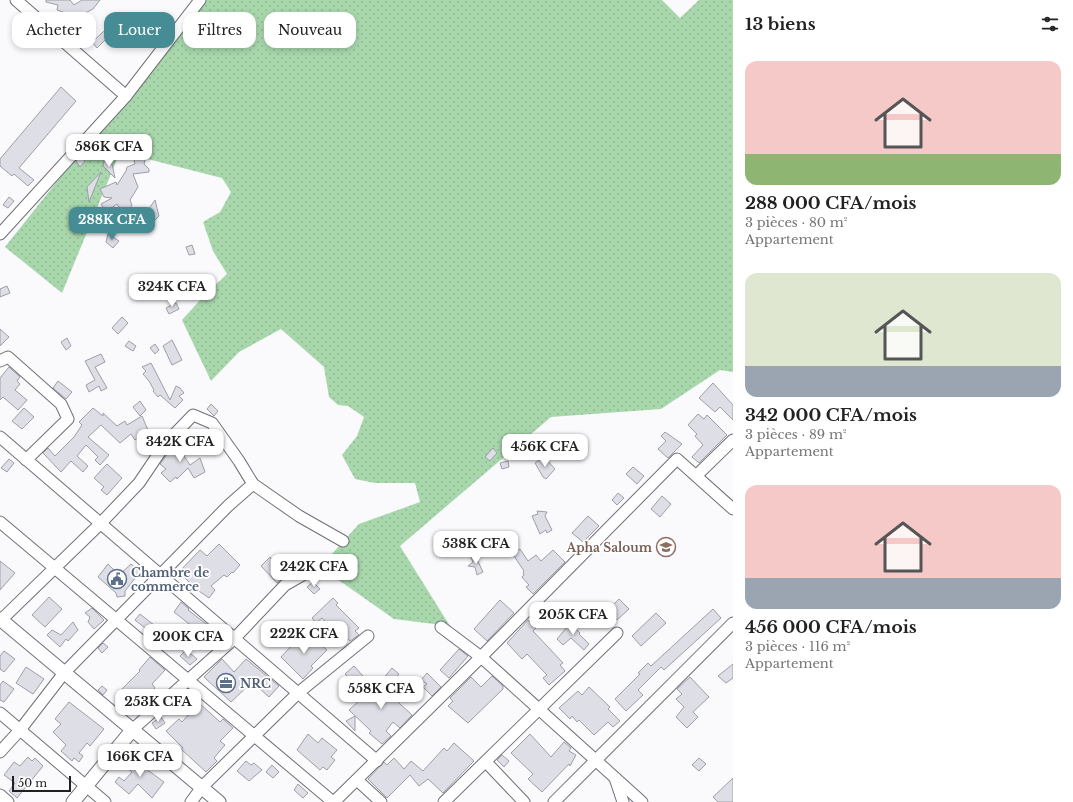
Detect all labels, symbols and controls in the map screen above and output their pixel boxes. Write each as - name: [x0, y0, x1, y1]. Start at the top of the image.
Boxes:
- chip: Acheter: [12, 12, 96, 48]
- chip: Louer: [104, 12, 175, 48]
- chip: Filtres: [183, 12, 256, 48]
- chip: Nouveau: [264, 12, 356, 48]
- icon: filters: [1039, 13, 1061, 35]
- text: 13 biens: [745, 14, 816, 35]
- icon: home: [867, 87, 939, 159]
- pin: 586K CFA: [68, 134, 150, 168]
- text: 586K CFA: [75, 138, 143, 155]
- text: 288 000 CFA/mois: [745, 193, 917, 214]
- pin: 288K CFA: [71, 207, 153, 241]
- text: 288K CFA: [78, 211, 146, 228]
- text: 3 pièces · 80 m²: [745, 214, 847, 231]
- text: Appartement: [745, 231, 834, 248]
- pin: 324K CFA: [131, 274, 213, 308]
- text: 324K CFA: [138, 278, 206, 295]
- icon: home: [867, 299, 939, 371]
- text: 342 000 CFA/mois: [745, 405, 917, 426]
- text: 3 pièces · 89 m²: [745, 426, 847, 443]
- pin: 342K CFA: [139, 429, 221, 463]
- text: 342K CFA: [146, 433, 214, 450]
- pin: 456K CFA: [504, 434, 586, 468]
- text: 456K CFA: [511, 438, 579, 455]
- text: Appartement: [745, 443, 834, 460]
- icon: home: [867, 511, 939, 583]
- pin: 538K CFA: [435, 531, 517, 565]
- text: 538K CFA: [442, 535, 510, 552]
- school or university icon: Apha Saloum: [655, 536, 677, 558]
- place label: Apha Saloum: [565, 540, 653, 555]
- pin: 242K CFA: [273, 554, 355, 588]
- text: 242K CFA: [280, 558, 348, 575]
- place label: Chambre de commerce: [131, 565, 209, 594]
- public building icon: Chambre de commerce: [106, 568, 128, 590]
- pin: 205K CFA: [532, 602, 614, 636]
- text: 205K CFA: [538, 606, 608, 623]
- text: 456 000 CFA/mois: [745, 617, 917, 638]
- pin: 222K CFA: [263, 621, 345, 655]
- pin: 200K CFA: [147, 624, 229, 658]
- text: 222K CFA: [270, 625, 338, 642]
- text: 200K CFA: [152, 628, 224, 645]
- text: 3 pièces · 116 m²: [745, 638, 850, 655]
- text: Appartement: [745, 655, 834, 672]
- office icon: NRC: [215, 672, 237, 694]
- place label: NRC: [240, 676, 271, 691]
- pin: 558K CFA: [340, 676, 422, 710]
- text: 558K CFA: [348, 680, 414, 697]
- pin: 253K CFA: [117, 689, 199, 723]
- text: 253K CFA: [124, 693, 192, 710]
- pin: 166K CFA: [99, 744, 181, 778]
- text: 166K CFA: [107, 748, 173, 765]
- scale bar: [12, 774, 71, 793]
- text: 50 m: [18, 776, 47, 790]

